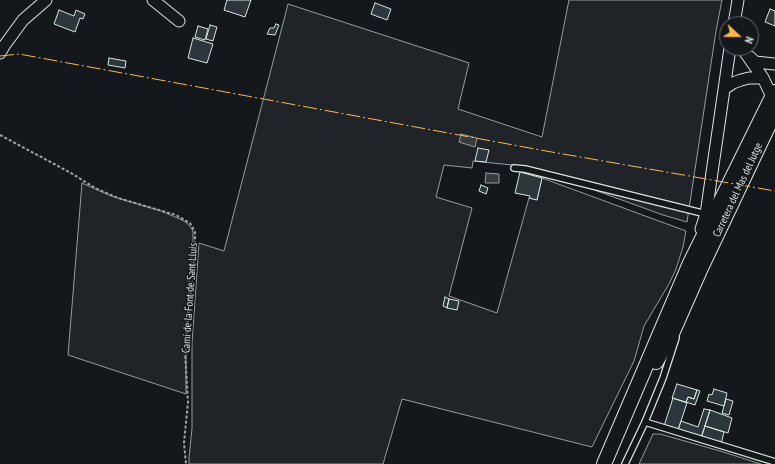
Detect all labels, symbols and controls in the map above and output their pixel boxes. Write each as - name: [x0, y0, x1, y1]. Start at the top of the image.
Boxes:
- north arrow: [719, 16, 759, 56]
- text: N: [742, 35, 757, 45]
- street label: Carretera del Mas del Jutge: [710, 141, 766, 239]
- street label: Camí de la Font de Sant Lluís: [180, 242, 200, 354]

